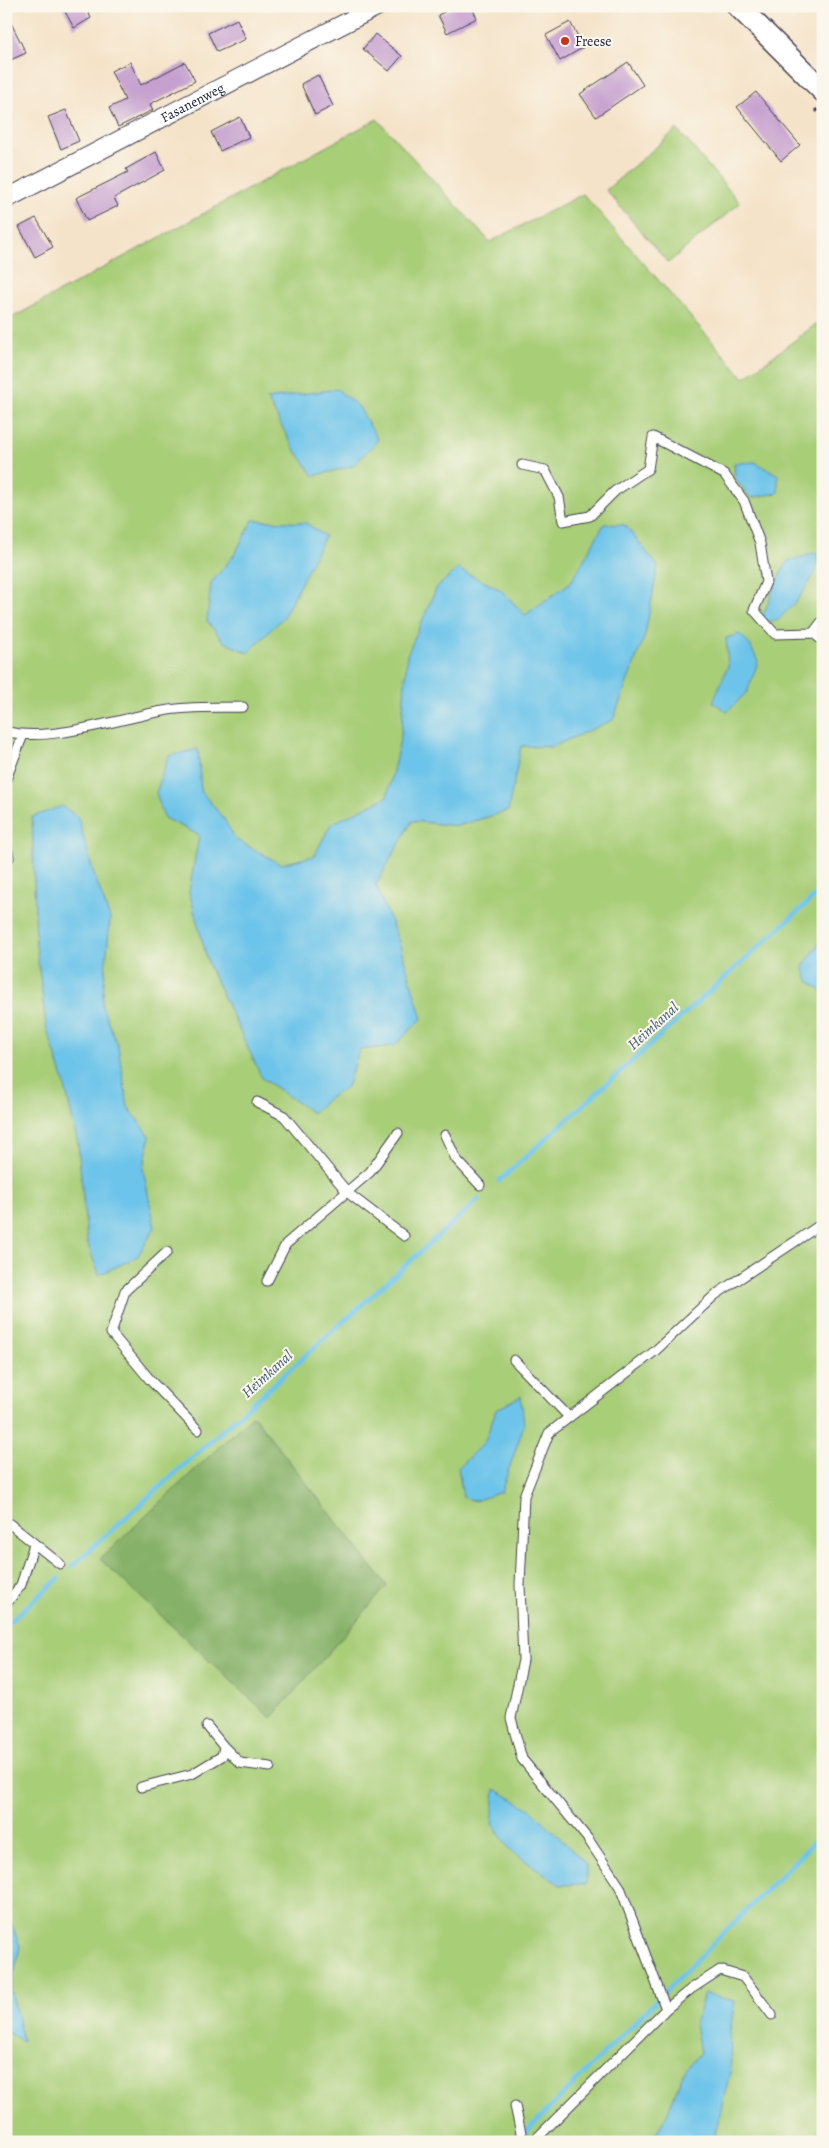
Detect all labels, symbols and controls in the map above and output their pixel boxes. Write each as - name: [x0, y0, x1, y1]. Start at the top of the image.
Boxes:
- place label: Freese: [575, 32, 612, 51]
- marker: Freese: [559, 35, 571, 47]
- street label: Fasanenweg: [157, 78, 228, 127]
- water label: Heimkanal: [623, 998, 683, 1054]
- water label: Heimkanal: [237, 1346, 297, 1402]

